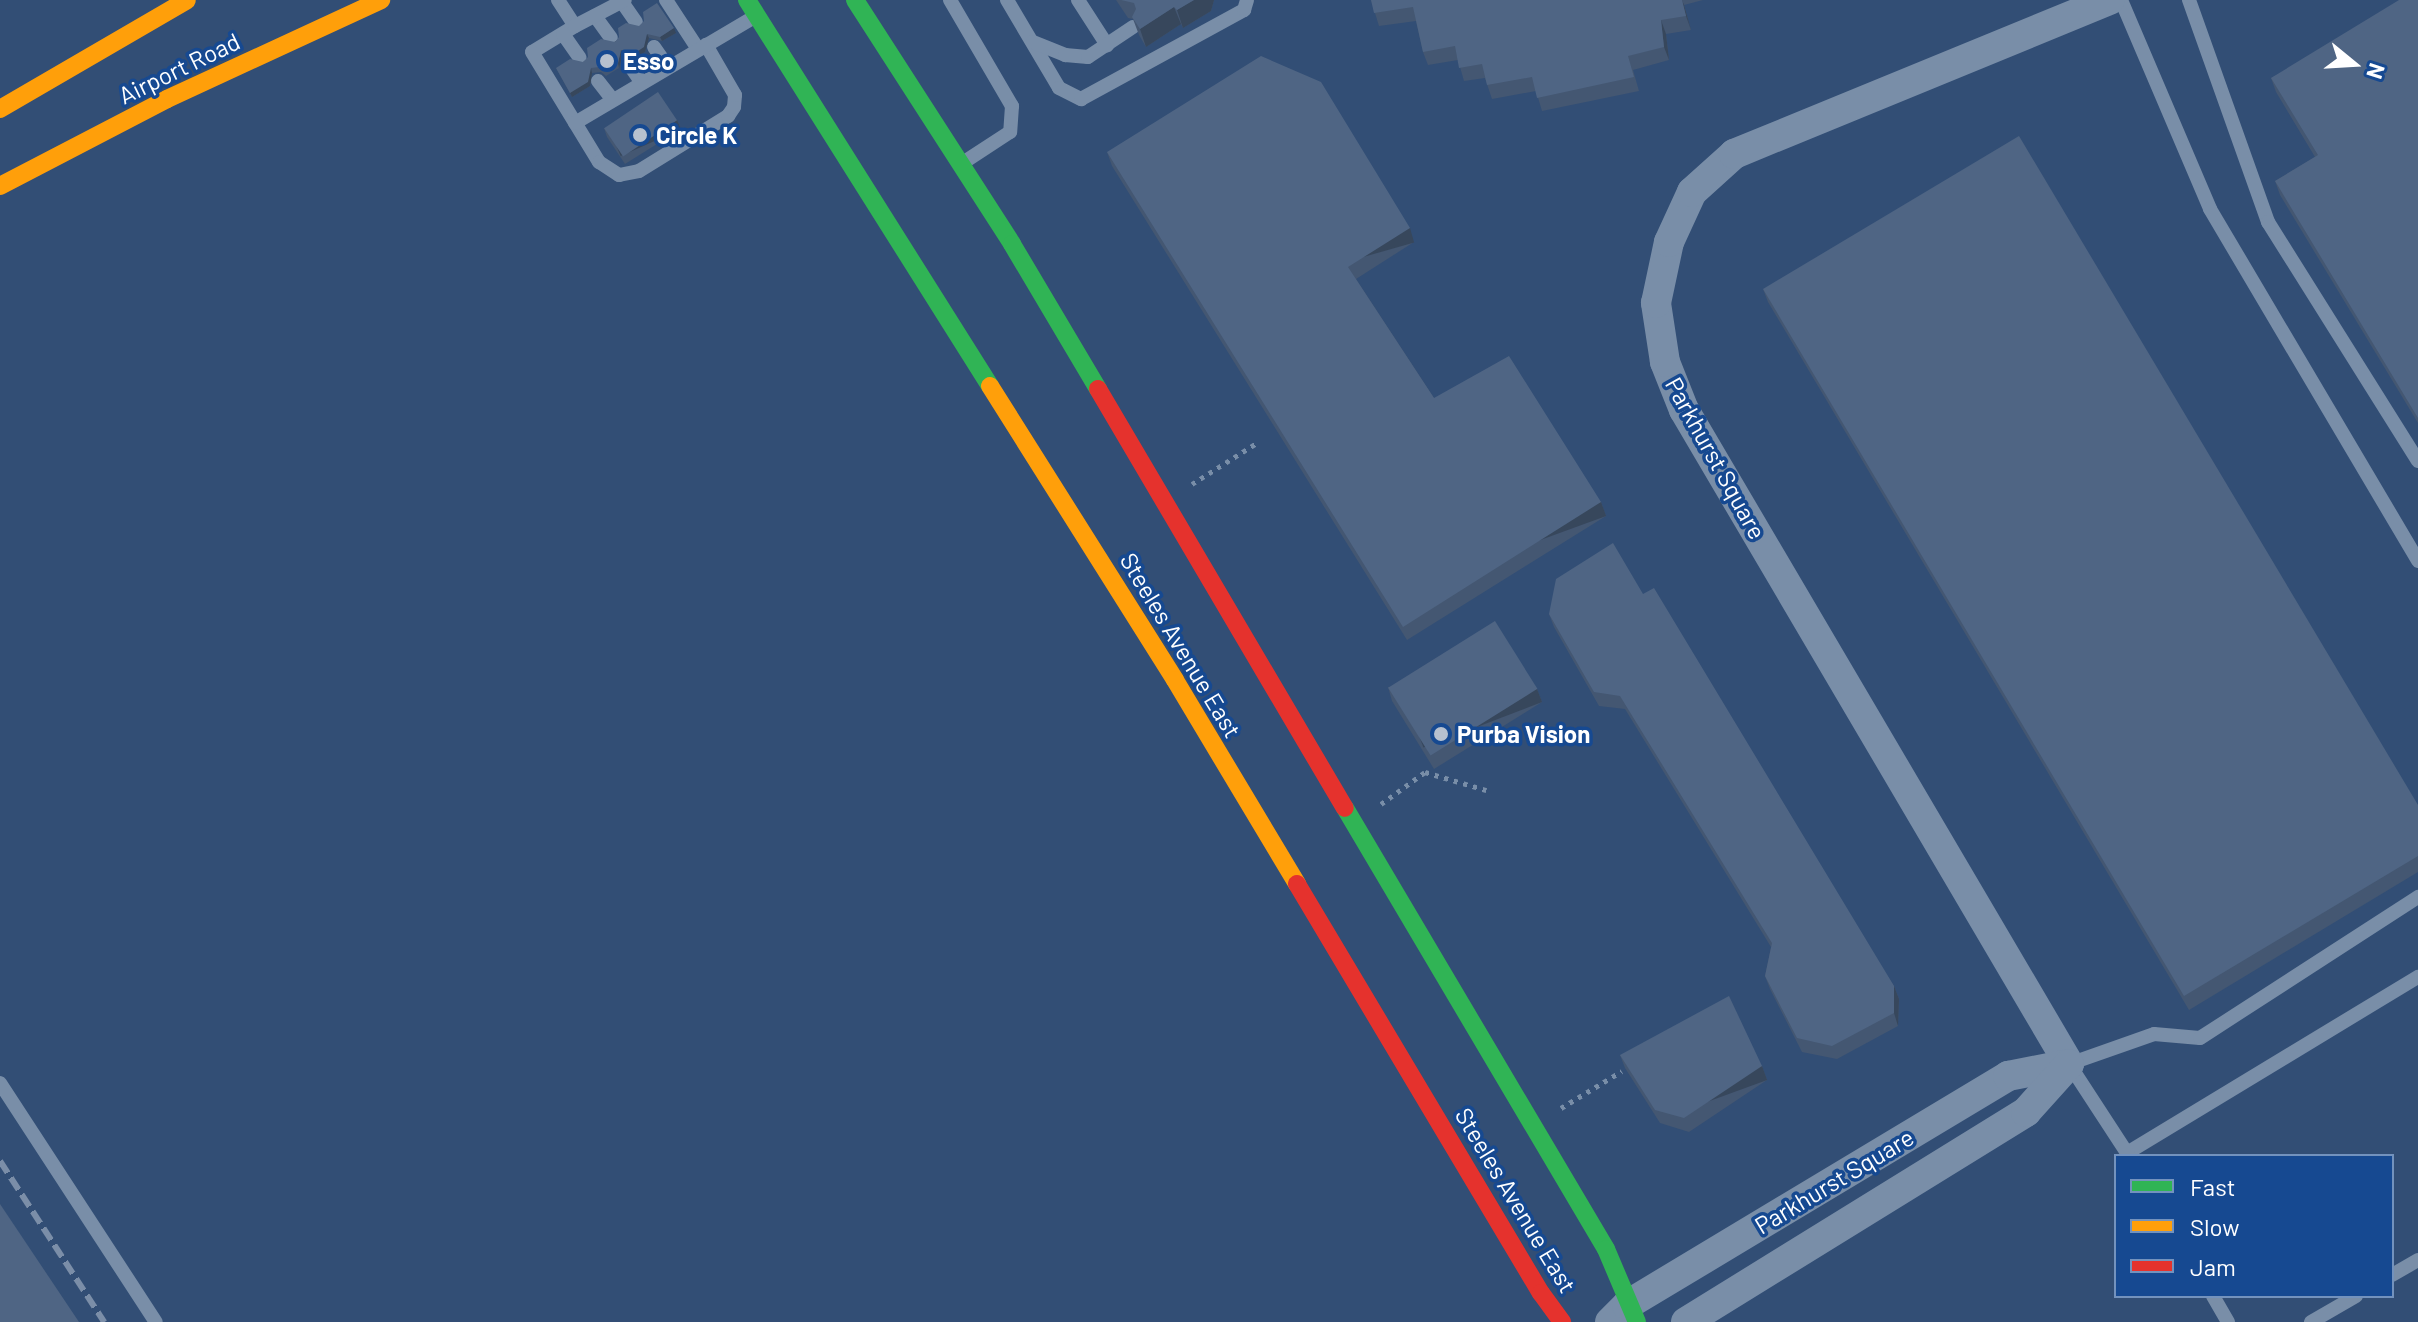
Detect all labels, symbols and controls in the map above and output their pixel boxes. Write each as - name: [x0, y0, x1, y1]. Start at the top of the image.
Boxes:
- north arrow: [2314, 24, 2394, 104]
- street label: Airport Road: [114, 26, 244, 110]
- place label: Esso: [623, 47, 674, 75]
- marker: Esso: [598, 52, 616, 70]
- text: N: [2362, 60, 2391, 82]
- place label: Circle K: [656, 121, 737, 149]
- marker: Circle K: [631, 126, 649, 144]
- street label: Parkhurst Square: [1660, 372, 1772, 544]
- street label: Steeles Avenue East: [1114, 547, 1248, 743]
- place label: Purba Vision: [1457, 720, 1590, 748]
- marker: Purba Vision: [1432, 725, 1450, 743]
- street label: Steeles Avenue East: [1449, 1102, 1583, 1298]
- street label: Parkhurst Square: [1749, 1122, 1919, 1240]
- legend: [2114, 1154, 2394, 1298]
- text: Fast: [2190, 1172, 2235, 1201]
- text: Slow: [2190, 1212, 2239, 1241]
- text: Jam: [2190, 1252, 2236, 1281]

